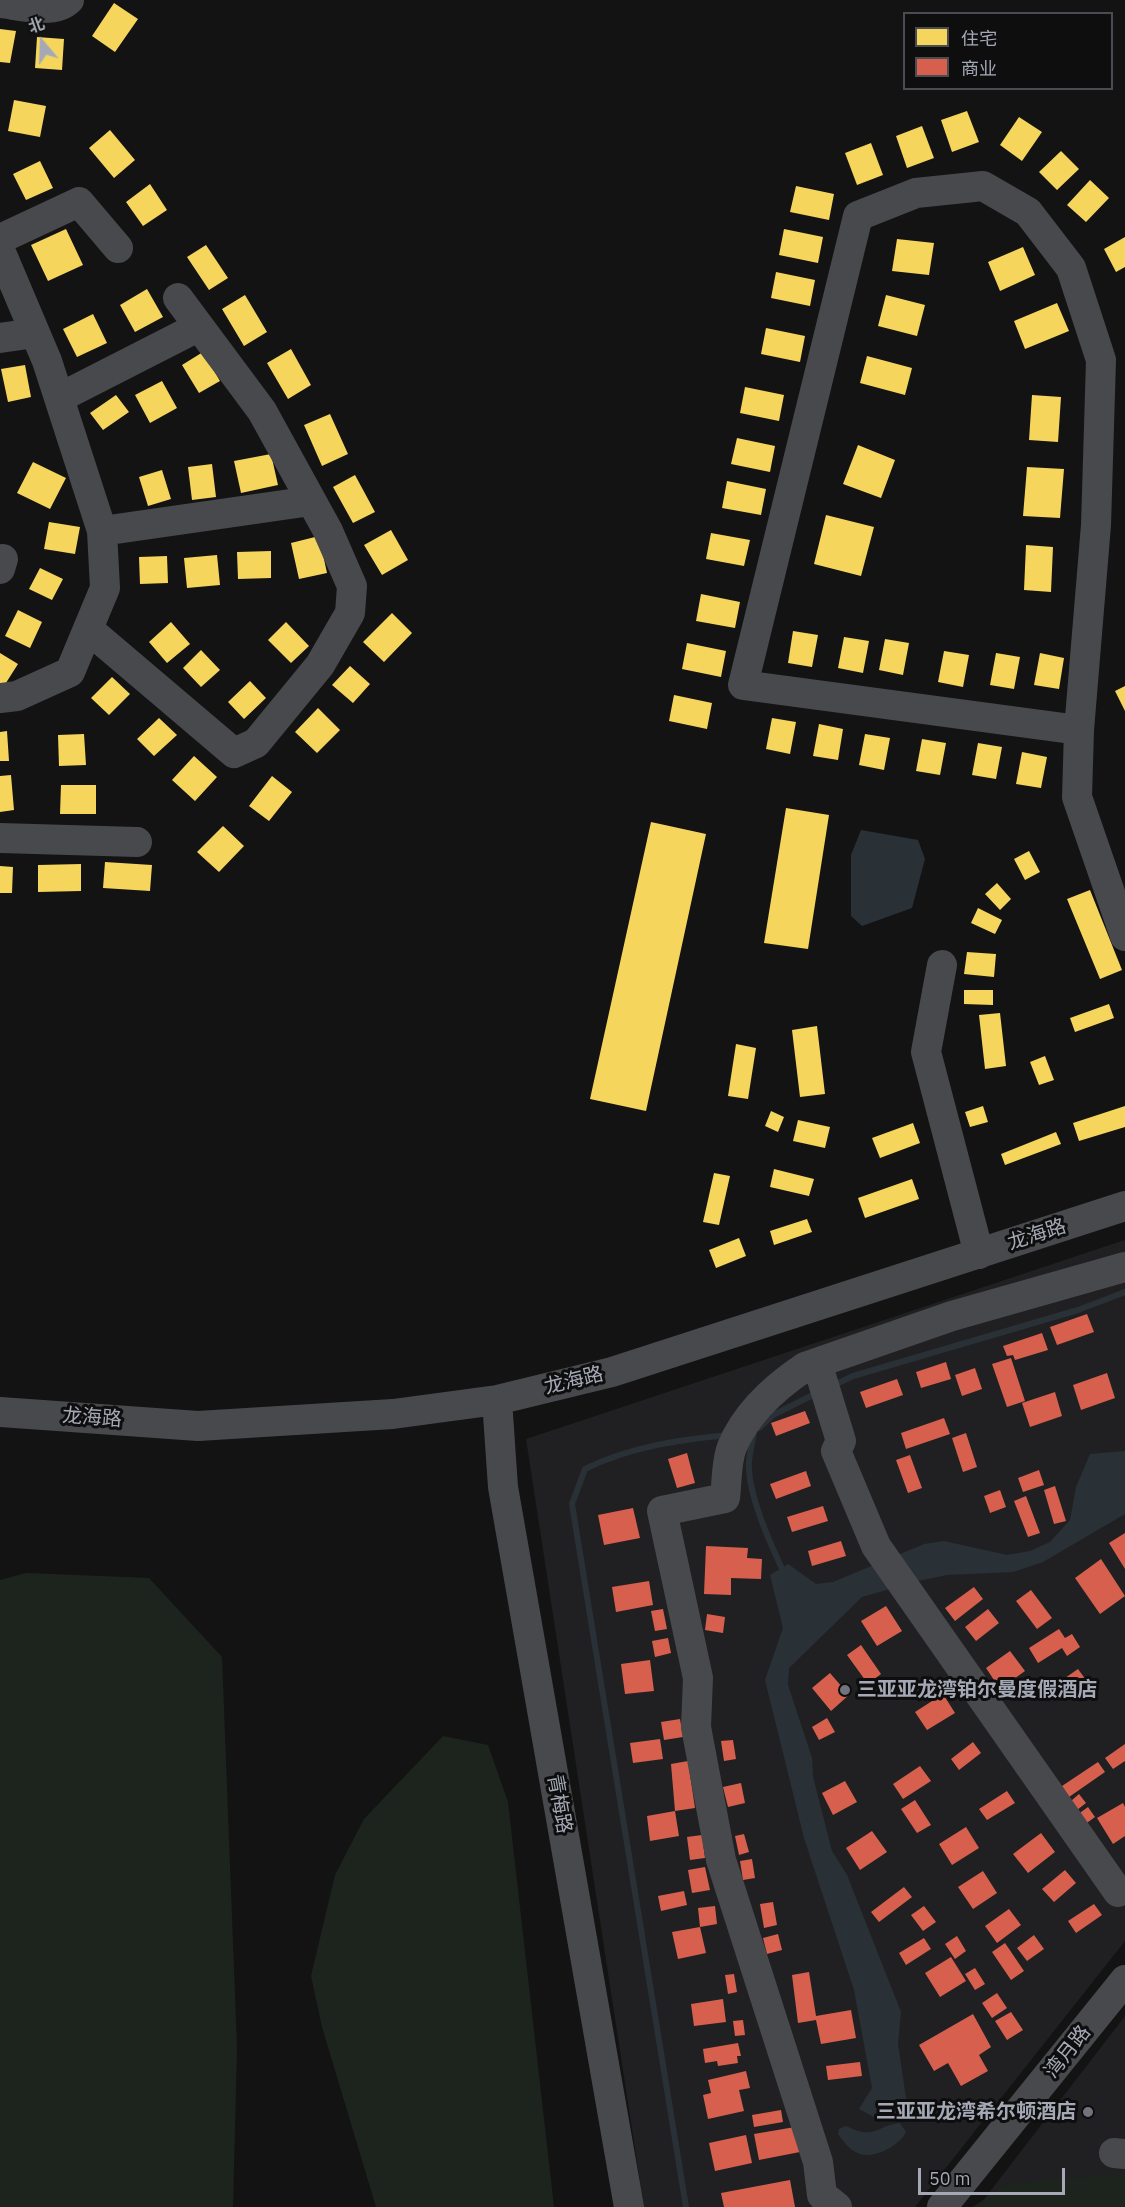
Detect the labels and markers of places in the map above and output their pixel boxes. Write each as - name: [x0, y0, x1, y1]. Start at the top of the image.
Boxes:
- place label: 三亚亚龙湾铂尔曼度假酒店: [857, 1678, 1097, 1702]
- marker: 三亚亚龙湾铂尔曼度假酒店: [838, 1683, 852, 1697]
- place label: 三亚亚龙湾希尔顿酒店: [876, 2100, 1076, 2124]
- marker: 三亚亚龙湾希尔顿酒店: [1081, 2105, 1095, 2119]

